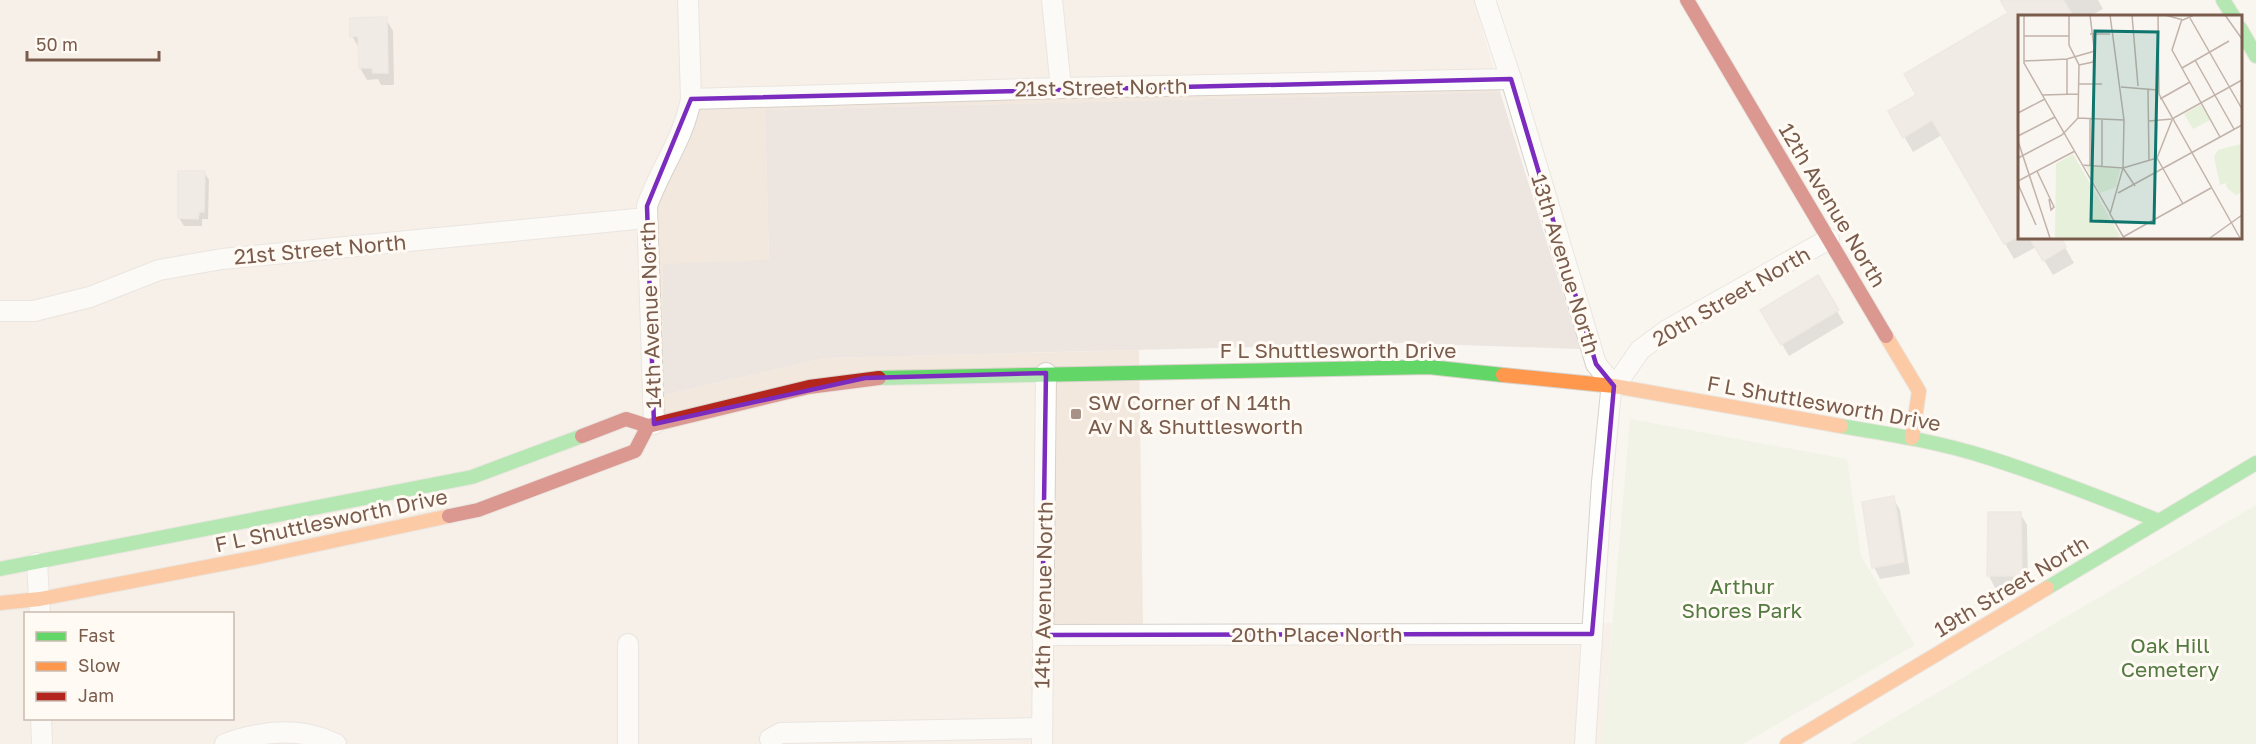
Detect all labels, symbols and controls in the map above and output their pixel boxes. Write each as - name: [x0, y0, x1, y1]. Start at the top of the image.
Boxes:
- inset map: [2018, 15, 2241, 238]
- scale bar: [27, 24, 159, 62]
- text: 50 m: [36, 33, 78, 55]
- street label: 21st Street North: [1014, 72, 1188, 102]
- street label: 12th Avenue North: [1774, 118, 1892, 292]
- street label: 13th Avenue North: [1526, 171, 1606, 357]
- street label: 14th Avenue North: [634, 221, 666, 409]
- street label: 21st Street North: [233, 229, 407, 269]
- street label: 20th Street North: [1648, 240, 1814, 352]
- street label: F L Shuttlesworth Drive: [1219, 337, 1457, 363]
- street label: F L Shuttlesworth Drive: [1705, 370, 1943, 436]
- place label: SW Corner of N 14th Av N & Shuttlesworth: [1088, 389, 1303, 439]
- marker: SW Corner of N 14th Av N & Shuttlesworth: [1069, 407, 1083, 421]
- street label: F L Shuttlesworth Drive: [212, 483, 450, 557]
- street label: 14th Avenue North: [1028, 501, 1058, 689]
- street label: 19th Street North: [1929, 530, 2093, 642]
- park label: Arthur Shores Park: [1682, 573, 1803, 623]
- legend: [24, 612, 234, 720]
- street label: 20th Place North: [1231, 621, 1403, 647]
- text: Fast: [78, 624, 115, 646]
- park label: Oak Hill Cemetery: [2121, 632, 2219, 682]
- text: Slow: [78, 654, 121, 676]
- text: Jam: [78, 684, 114, 706]

